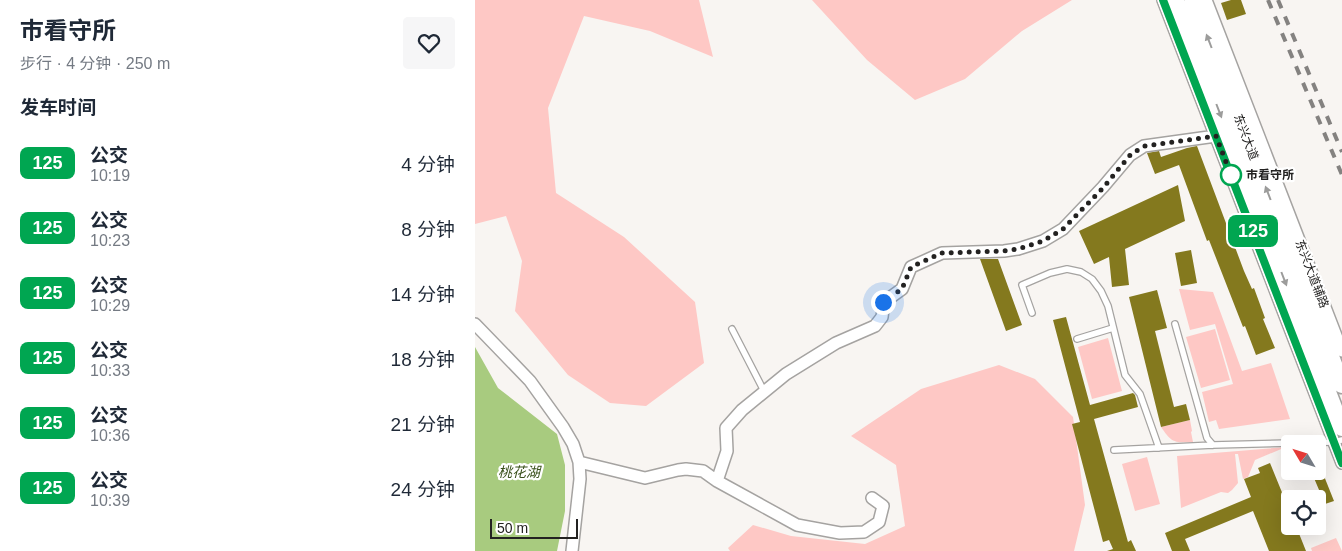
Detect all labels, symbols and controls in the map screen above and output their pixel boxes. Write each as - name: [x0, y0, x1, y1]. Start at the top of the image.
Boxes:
- text: 巿看守所: [20, 17, 116, 44]
- button: heart: [403, 17, 455, 69]
- one-way arrow: [1205, 33, 1213, 48]
- text: 步行 · 4 分钟 · 250 m: [20, 55, 170, 72]
- text: 发车时间: [20, 97, 96, 118]
- one-way arrow: [1215, 104, 1223, 119]
- street label: 东兴大道: [1231, 112, 1261, 162]
- text: 公交: [90, 145, 128, 166]
- text: 125: [32, 153, 63, 173]
- text: 4 分钟: [401, 154, 455, 175]
- marker: 巿看守所: [1220, 164, 1242, 186]
- text: 10:19: [90, 167, 130, 184]
- place label: 巿看守所: [1246, 168, 1294, 182]
- one-way arrow: [1264, 185, 1272, 200]
- text: 公交: [90, 210, 128, 231]
- line badge: 125: [1224, 215, 1282, 247]
- text: 125: [32, 218, 63, 238]
- text: 8 分钟: [401, 219, 455, 240]
- text: 125: [1238, 221, 1268, 241]
- text: 10:23: [90, 232, 130, 249]
- street label: 东兴大道辅路: [1293, 238, 1331, 310]
- one-way arrow: [1280, 272, 1288, 287]
- text: 公交: [90, 275, 128, 296]
- text: 125: [32, 283, 63, 303]
- text: 14 分钟: [391, 284, 455, 305]
- your location: [871, 290, 896, 315]
- text: 10:29: [90, 297, 130, 314]
- text: 公交: [90, 340, 128, 361]
- text: 125: [32, 348, 63, 368]
- text: 18 分钟: [391, 349, 455, 370]
- text: 10:33: [90, 362, 130, 379]
- text: 公交: [90, 405, 128, 426]
- text: 125: [32, 413, 63, 433]
- text: 21 分钟: [391, 414, 455, 435]
- text: 10:36: [90, 427, 130, 444]
- north arrow: [1281, 435, 1326, 480]
- map controls: [1281, 435, 1326, 535]
- water label: 桃花湖: [498, 464, 542, 480]
- text: 公交: [90, 470, 128, 491]
- text: 125: [32, 478, 63, 498]
- text: 24 分钟: [391, 479, 455, 500]
- button: locate: [1281, 490, 1326, 535]
- text: 10:39: [90, 492, 130, 509]
- scale bar: [490, 516, 577, 539]
- text: 50 m: [497, 520, 528, 536]

